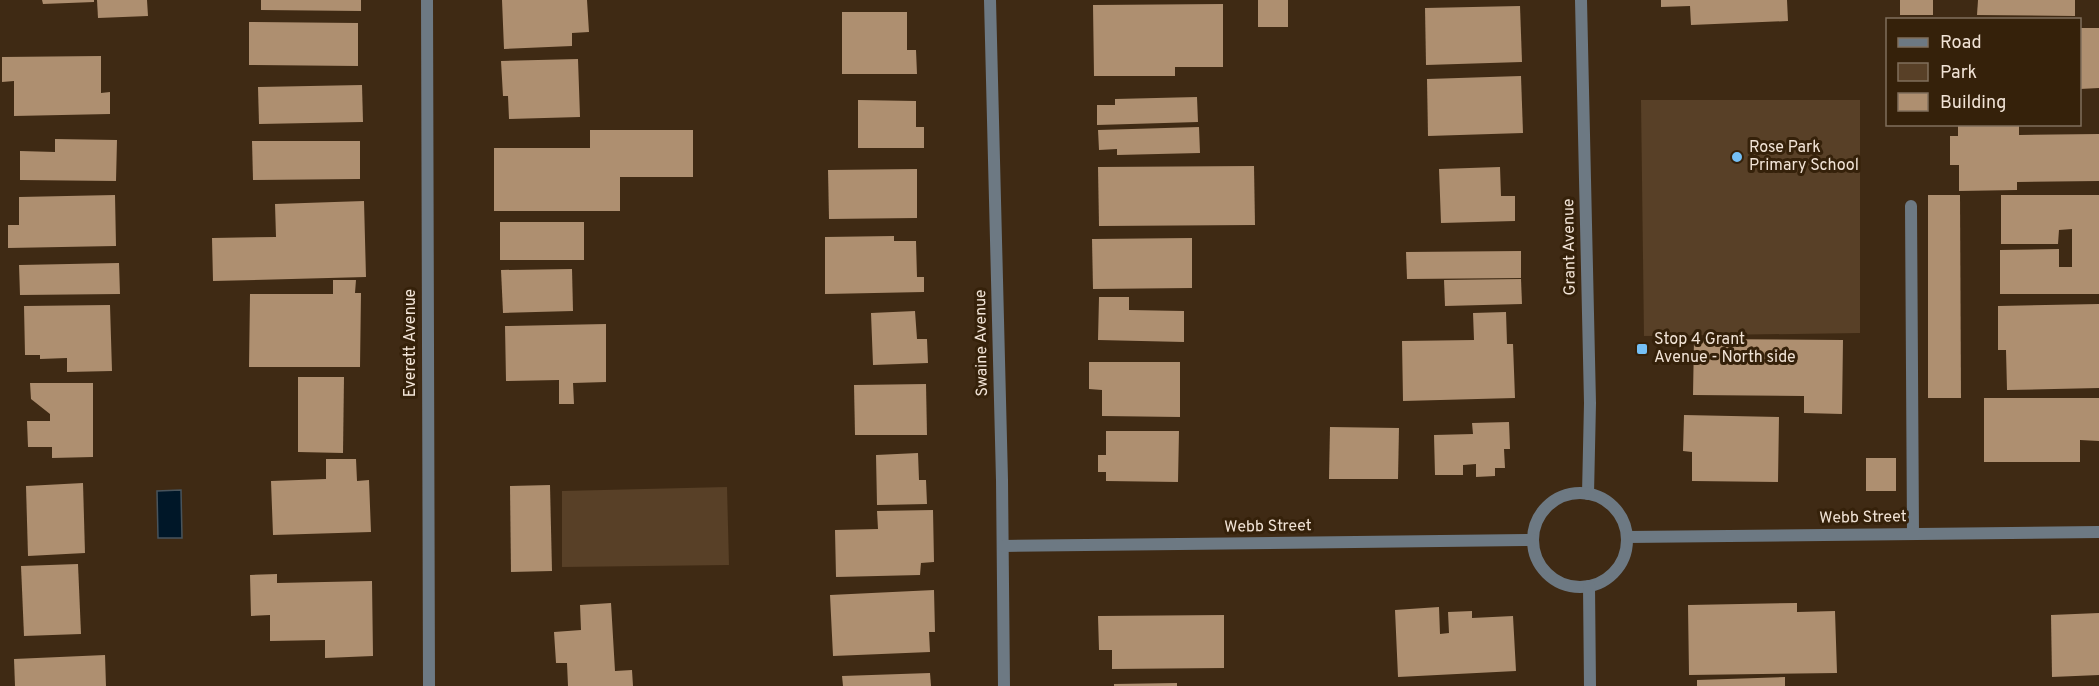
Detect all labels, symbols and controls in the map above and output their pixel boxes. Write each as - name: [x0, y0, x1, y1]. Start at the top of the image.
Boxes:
- legend: [1886, 18, 2081, 126]
- text: Road: [1940, 32, 1982, 55]
- text: Park: [1940, 62, 1977, 85]
- text: Building: [1940, 92, 2006, 115]
- place label: Rose Park Primary School: [1749, 138, 1859, 176]
- marker: Rose Park Primary School: [1730, 150, 1744, 164]
- street label: Grant Avenue: [1559, 198, 1581, 296]
- street label: Everett Avenue: [401, 289, 421, 397]
- street label: Swaine Avenue: [971, 289, 993, 397]
- place label: Stop 4 Grant Avenue - North side: [1654, 330, 1796, 368]
- marker: Stop 4 Grant Avenue - North side: [1635, 342, 1649, 356]
- street label: Webb Street: [1819, 507, 1907, 529]
- street label: Webb Street: [1224, 516, 1312, 538]

